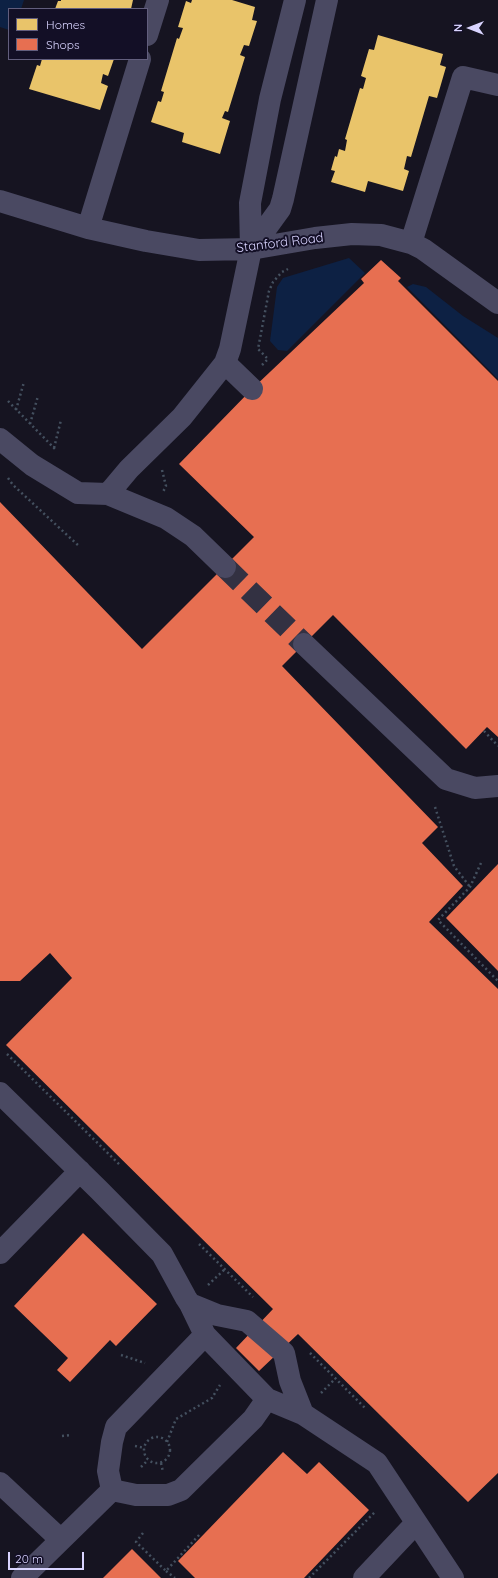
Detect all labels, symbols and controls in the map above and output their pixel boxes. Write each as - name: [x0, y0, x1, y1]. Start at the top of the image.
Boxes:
- legend: [8, 8, 148, 60]
- north arrow: [450, 8, 490, 48]
- text: Homes: [46, 17, 85, 32]
- text: N: [451, 24, 465, 32]
- text: Shops: [46, 37, 80, 52]
- street label: Stanford Road: [236, 230, 324, 256]
- scale bar: [10, 1544, 86, 1570]
- text: 20 m: [15, 1551, 43, 1566]

